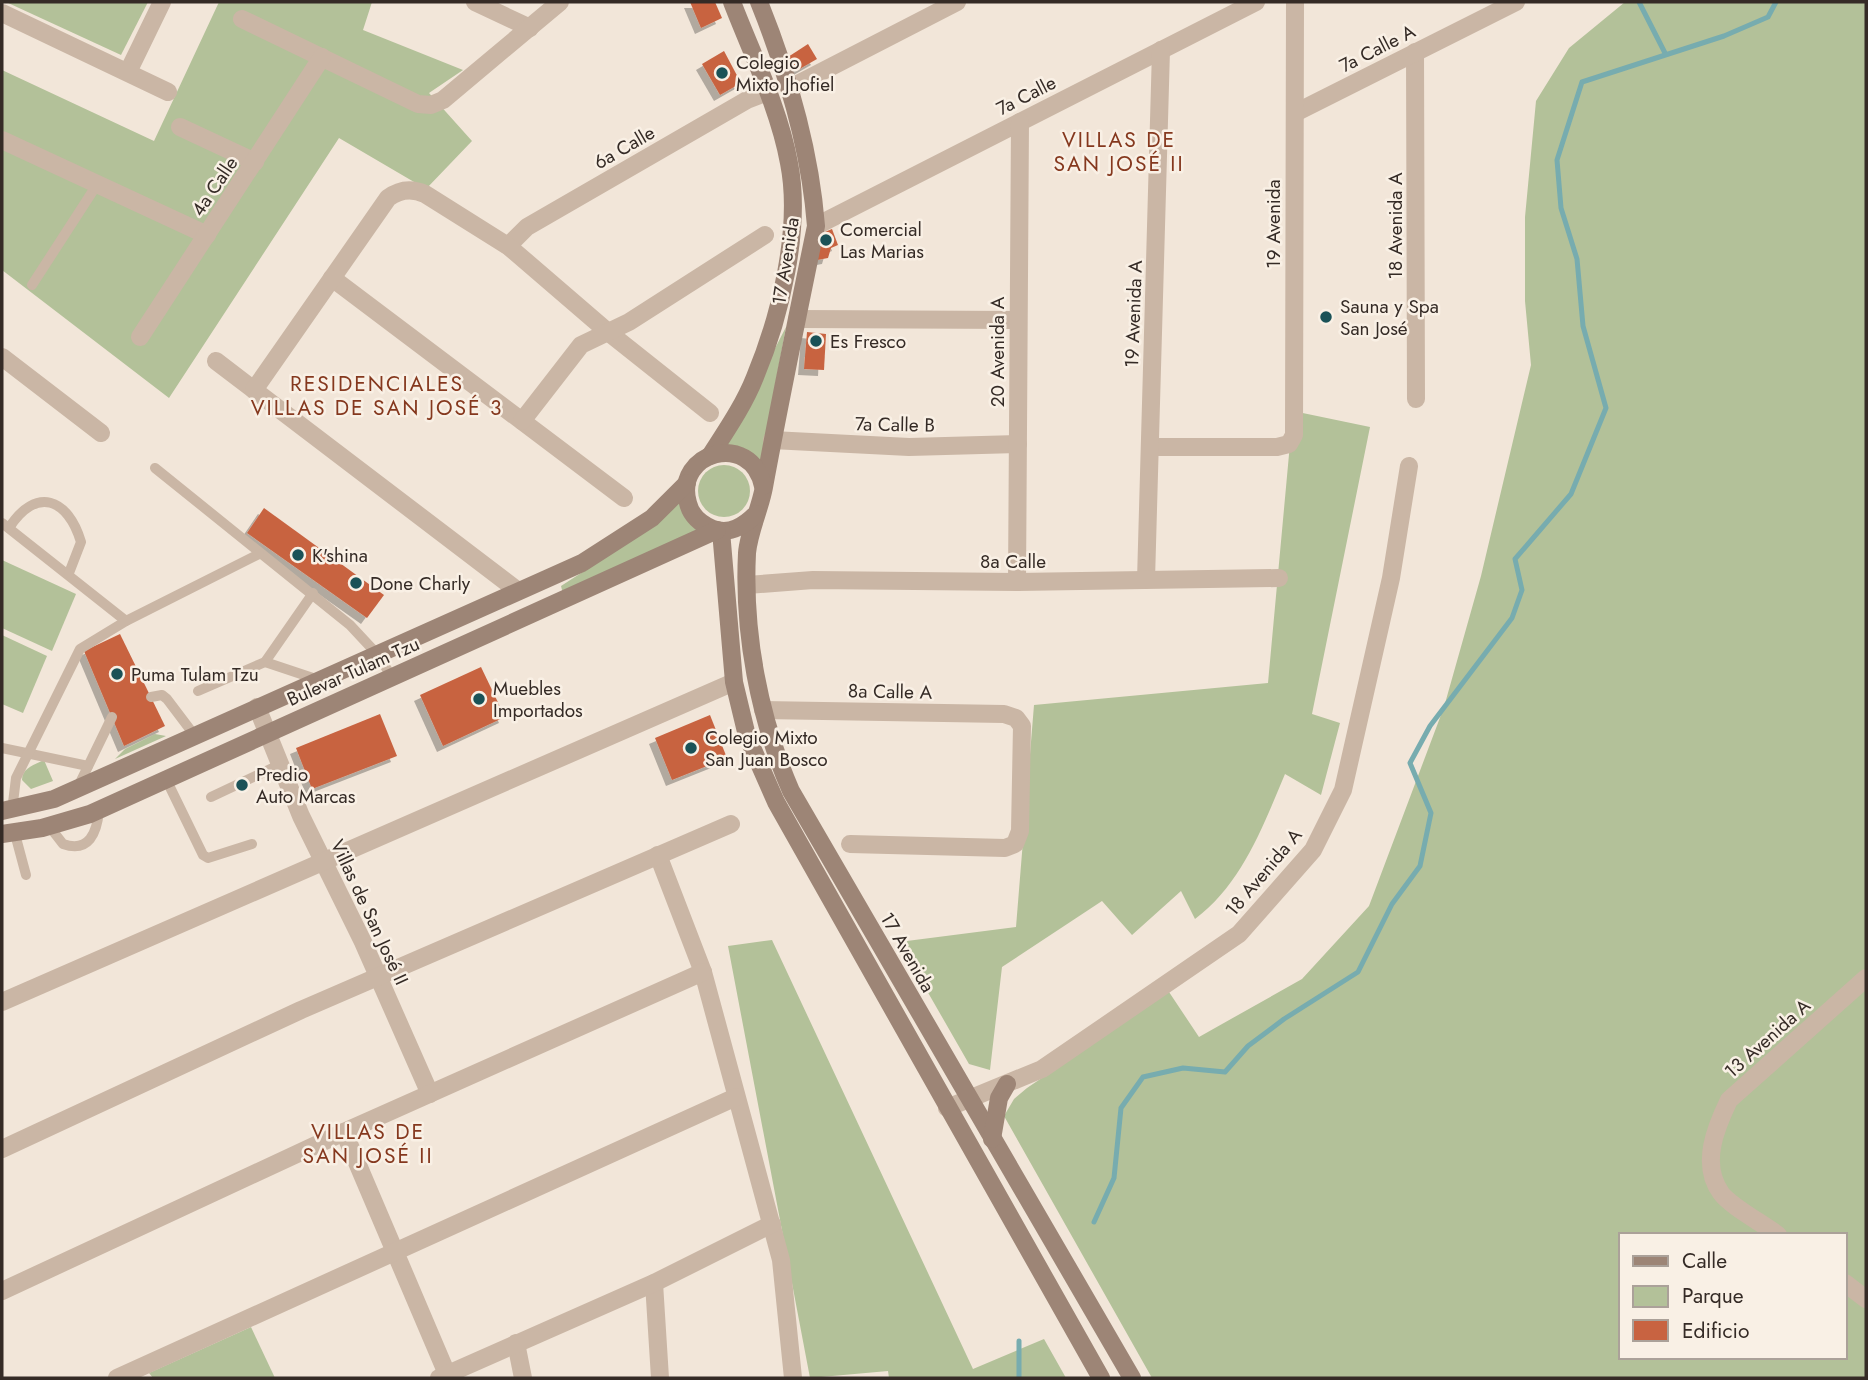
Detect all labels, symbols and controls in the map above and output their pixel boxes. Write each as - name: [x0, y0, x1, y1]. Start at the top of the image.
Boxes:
- street label: 7a Calle A: [1335, 18, 1420, 79]
- place label: Colegio Mixto Jhofiel: [736, 49, 834, 98]
- marker: Colegio Mixto Jhofiel: [714, 65, 730, 81]
- street label: 7a Calle: [992, 69, 1061, 122]
- street label: 6a Calle: [589, 119, 660, 176]
- district label: VILLAS DE SAN JOSÉ II: [1053, 125, 1185, 179]
- street label: 4a Calle: [185, 151, 244, 221]
- street label: 18 Avenida A: [1382, 172, 1409, 280]
- street label: 19 Avenida: [1260, 179, 1287, 269]
- street label: 17 Avenida: [765, 215, 806, 307]
- place label: Comercial Las Marias: [840, 216, 924, 265]
- marker: Comercial Las Marias: [818, 232, 834, 248]
- street label: 19 Avenida A: [1118, 259, 1149, 368]
- place label: Sauna y Spa San José: [1340, 293, 1439, 342]
- street label: 20 Avenida A: [984, 296, 1011, 407]
- marker: Sauna y Spa San José: [1318, 309, 1334, 325]
- place label: Es Fresco: [830, 328, 906, 355]
- marker: Es Fresco: [808, 333, 824, 349]
- district label: RESIDENCIALES VILLAS DE SAN JOSÉ 3: [251, 369, 503, 423]
- street label: 7a Calle B: [855, 410, 935, 439]
- place label: K'shina: [312, 542, 368, 569]
- marker: K'shina: [290, 547, 306, 563]
- street label: 8a Calle: [980, 548, 1046, 575]
- place label: Done Charly: [370, 570, 471, 597]
- marker: Done Charly: [348, 575, 364, 591]
- street label: Bulevar Tulam Tzu: [283, 630, 424, 713]
- place label: Puma Tulam Tzu: [131, 661, 259, 688]
- marker: Puma Tulam Tzu: [109, 666, 125, 682]
- place label: Muebles Importados: [493, 675, 583, 724]
- street label: 8a Calle A: [848, 677, 933, 706]
- marker: Muebles Importados: [471, 691, 487, 707]
- place label: Colegio Mixto San Juan Bosco: [705, 724, 828, 773]
- marker: Colegio Mixto San Juan Bosco: [683, 740, 699, 756]
- place label: Predio Auto Marcas: [256, 761, 356, 810]
- marker: Predio Auto Marcas: [234, 777, 250, 793]
- street label: 18 Avenida A: [1219, 822, 1308, 922]
- street label: Villas de San José II: [324, 835, 415, 989]
- street label: 17 Avenida: [874, 907, 941, 997]
- street label: 13 Avenida A: [1718, 992, 1817, 1084]
- district label: VILLAS DE SAN JOSÉ II: [302, 1117, 434, 1171]
- legend: [1619, 1233, 1847, 1359]
- text: Calle: [1682, 1246, 1727, 1276]
- text: Parque: [1682, 1281, 1744, 1311]
- text: Edificio: [1682, 1316, 1749, 1346]

